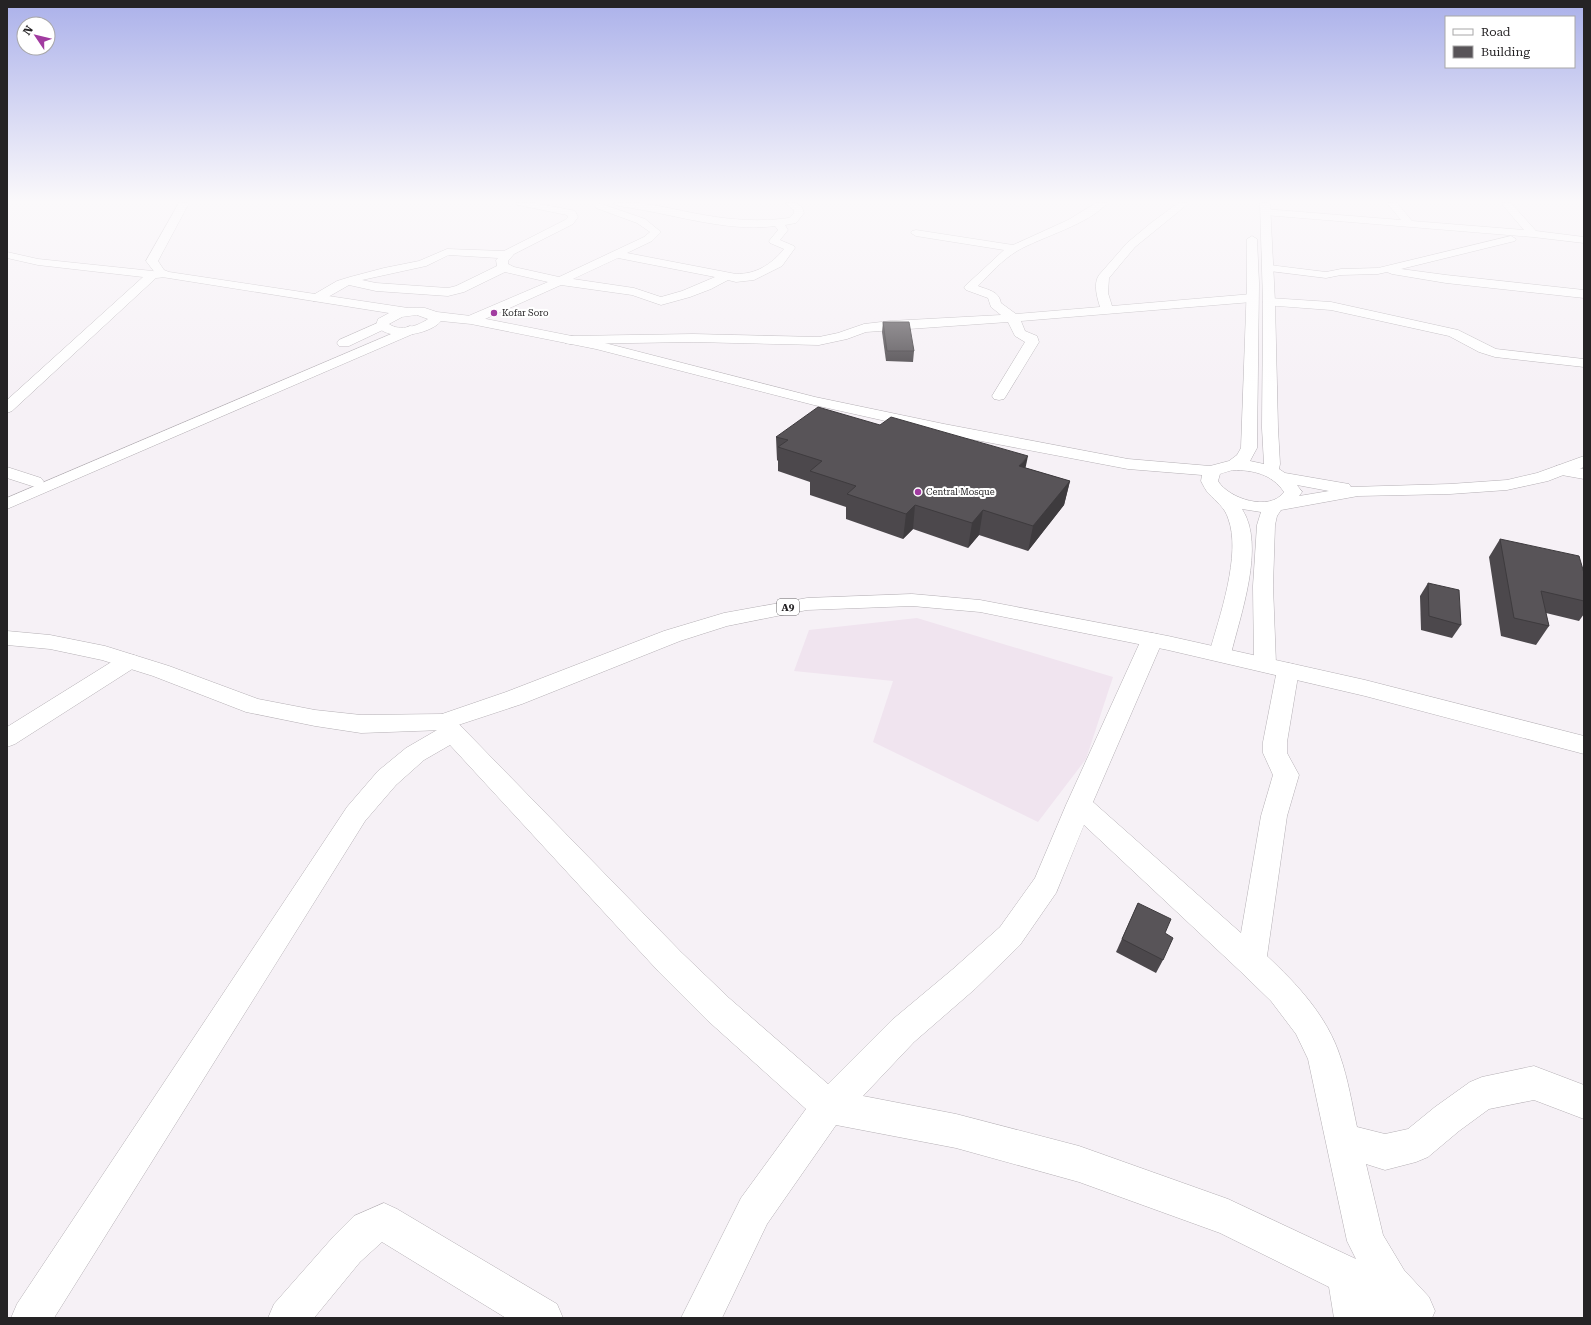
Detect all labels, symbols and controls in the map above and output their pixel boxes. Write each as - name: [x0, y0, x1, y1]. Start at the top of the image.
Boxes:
- north arrow: [16, 16, 56, 56]
- legend: [1445, 16, 1575, 68]
- text: N: [20, 23, 36, 38]
- text: Road: [1481, 25, 1511, 39]
- text: Building: [1481, 45, 1530, 59]
- marker: Kofar Soro: [489, 308, 499, 318]
- place label: Kofar Soro: [502, 308, 549, 318]
- marker: Central Mosque: [913, 487, 923, 497]
- place label: Central Mosque: [926, 487, 995, 497]
- road number: A9: [777, 599, 799, 615]

